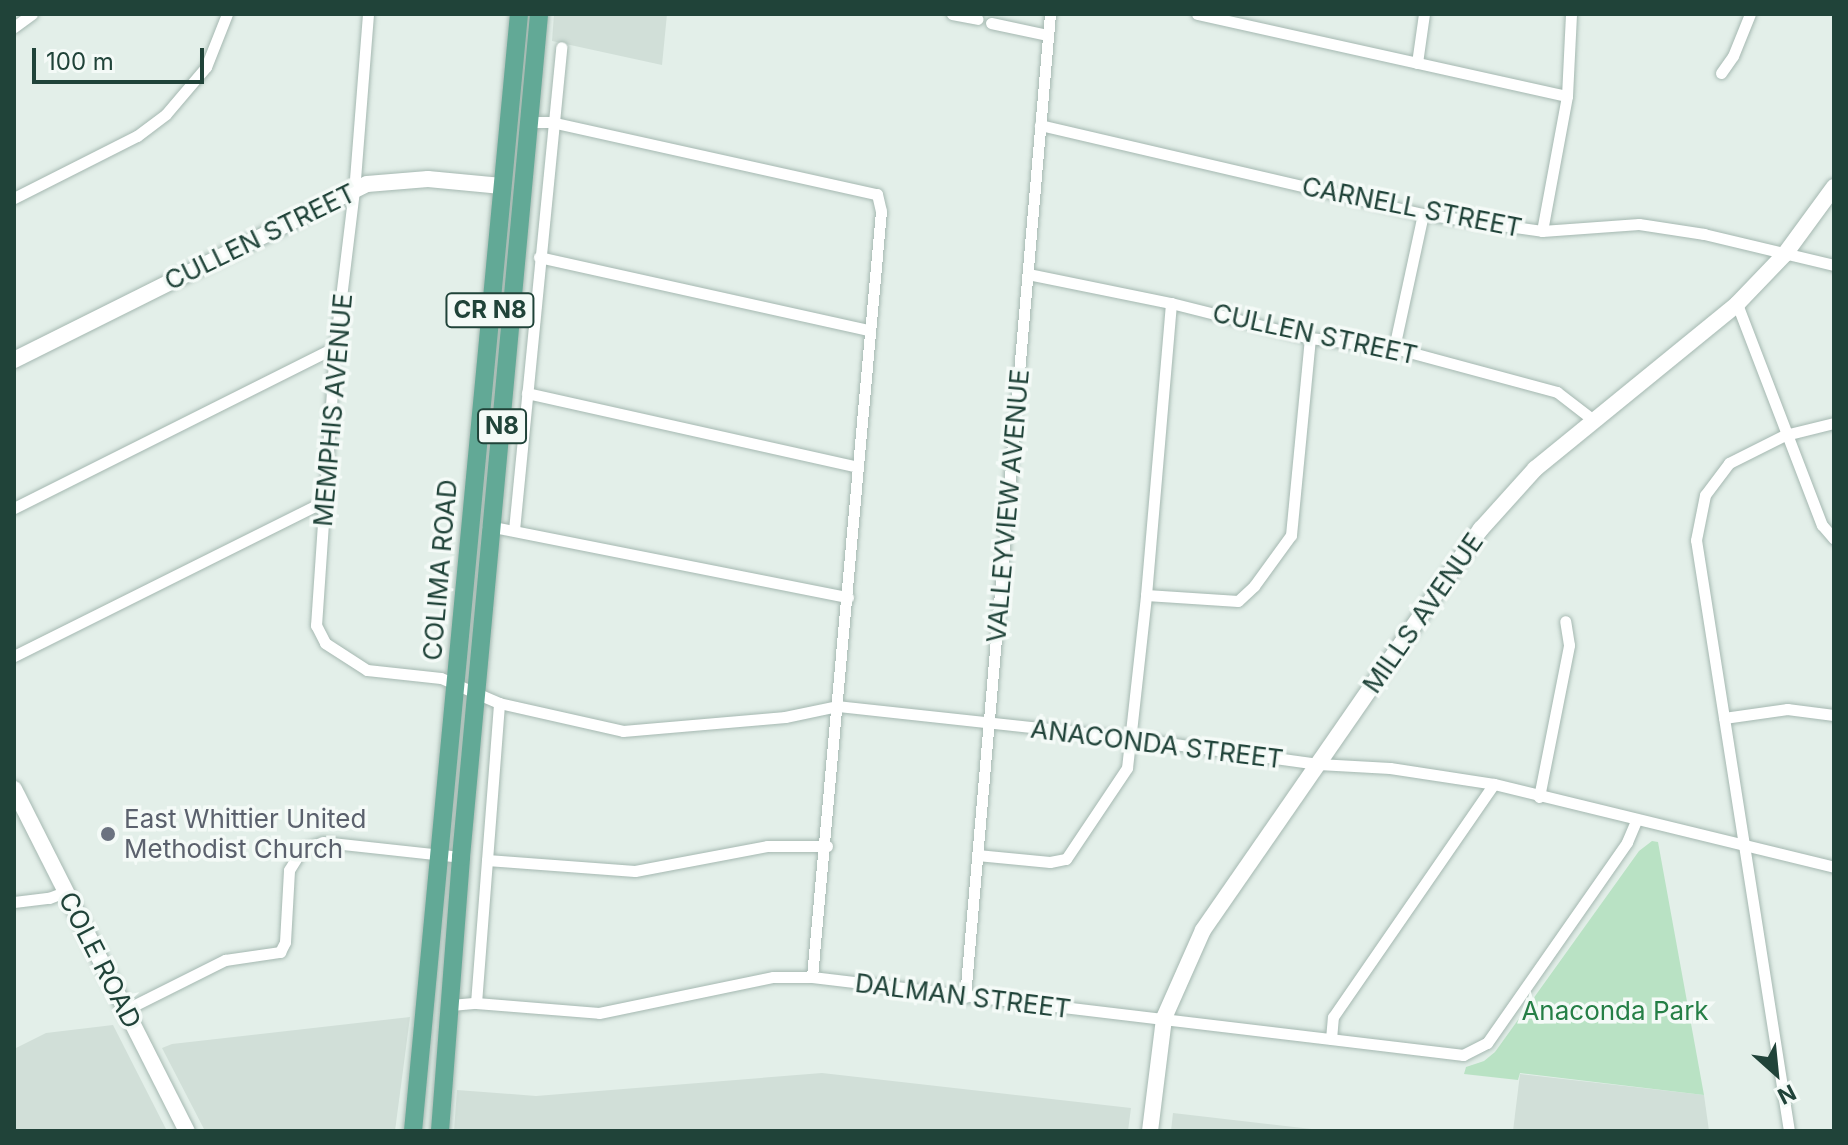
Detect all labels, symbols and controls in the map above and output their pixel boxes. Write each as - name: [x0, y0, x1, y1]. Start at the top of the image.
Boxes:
- scale bar: [36, 32, 208, 82]
- text: 100 m: [46, 47, 114, 76]
- street label: CARNELL STREET: [1299, 170, 1525, 244]
- street label: CULLEN STREET: [159, 177, 361, 297]
- road number: CR N8: [444, 290, 536, 330]
- street label: MEMPHIS AVENUE: [307, 292, 359, 528]
- street label: CULLEN STREET: [1210, 297, 1420, 371]
- street label: VALLEYVIEW AVENUE: [980, 368, 1036, 644]
- road number: N8: [476, 406, 528, 446]
- street label: COLIMA ROAD: [417, 478, 463, 662]
- street label: MILLS AVENUE: [1356, 527, 1490, 699]
- street label: ANACONDA STREET: [1029, 713, 1285, 775]
- place label: East Whittier United Methodist Church: [124, 803, 366, 864]
- marker: East Whittier United Methodist Church: [99, 825, 117, 843]
- street label: COLE ROAD: [52, 887, 148, 1033]
- street label: DALMAN STREET: [853, 967, 1073, 1025]
- park label: Anaconda Park: [1521, 995, 1709, 1027]
- north arrow: [1736, 1033, 1816, 1113]
- text: N: [1774, 1079, 1800, 1110]

